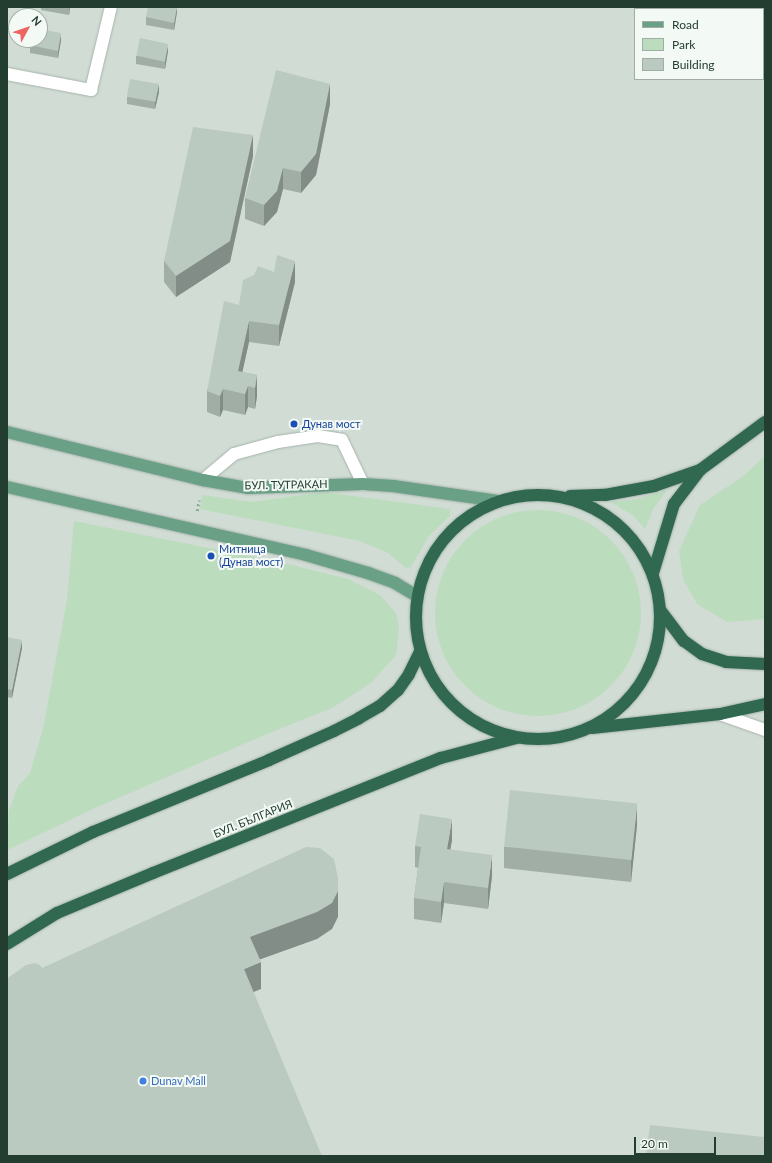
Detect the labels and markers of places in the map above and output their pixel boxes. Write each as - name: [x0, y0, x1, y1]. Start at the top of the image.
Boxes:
- place label: Дунав мост: [302, 417, 361, 431]
- marker: Дунав мост: [289, 419, 299, 429]
- place label: Митница (Дунав мост): [219, 543, 283, 569]
- marker: Митница (Дунав мост): [206, 551, 216, 561]
- place label: Dunav Mall: [151, 1074, 206, 1088]
- marker: Dunav Mall: [138, 1076, 148, 1086]

